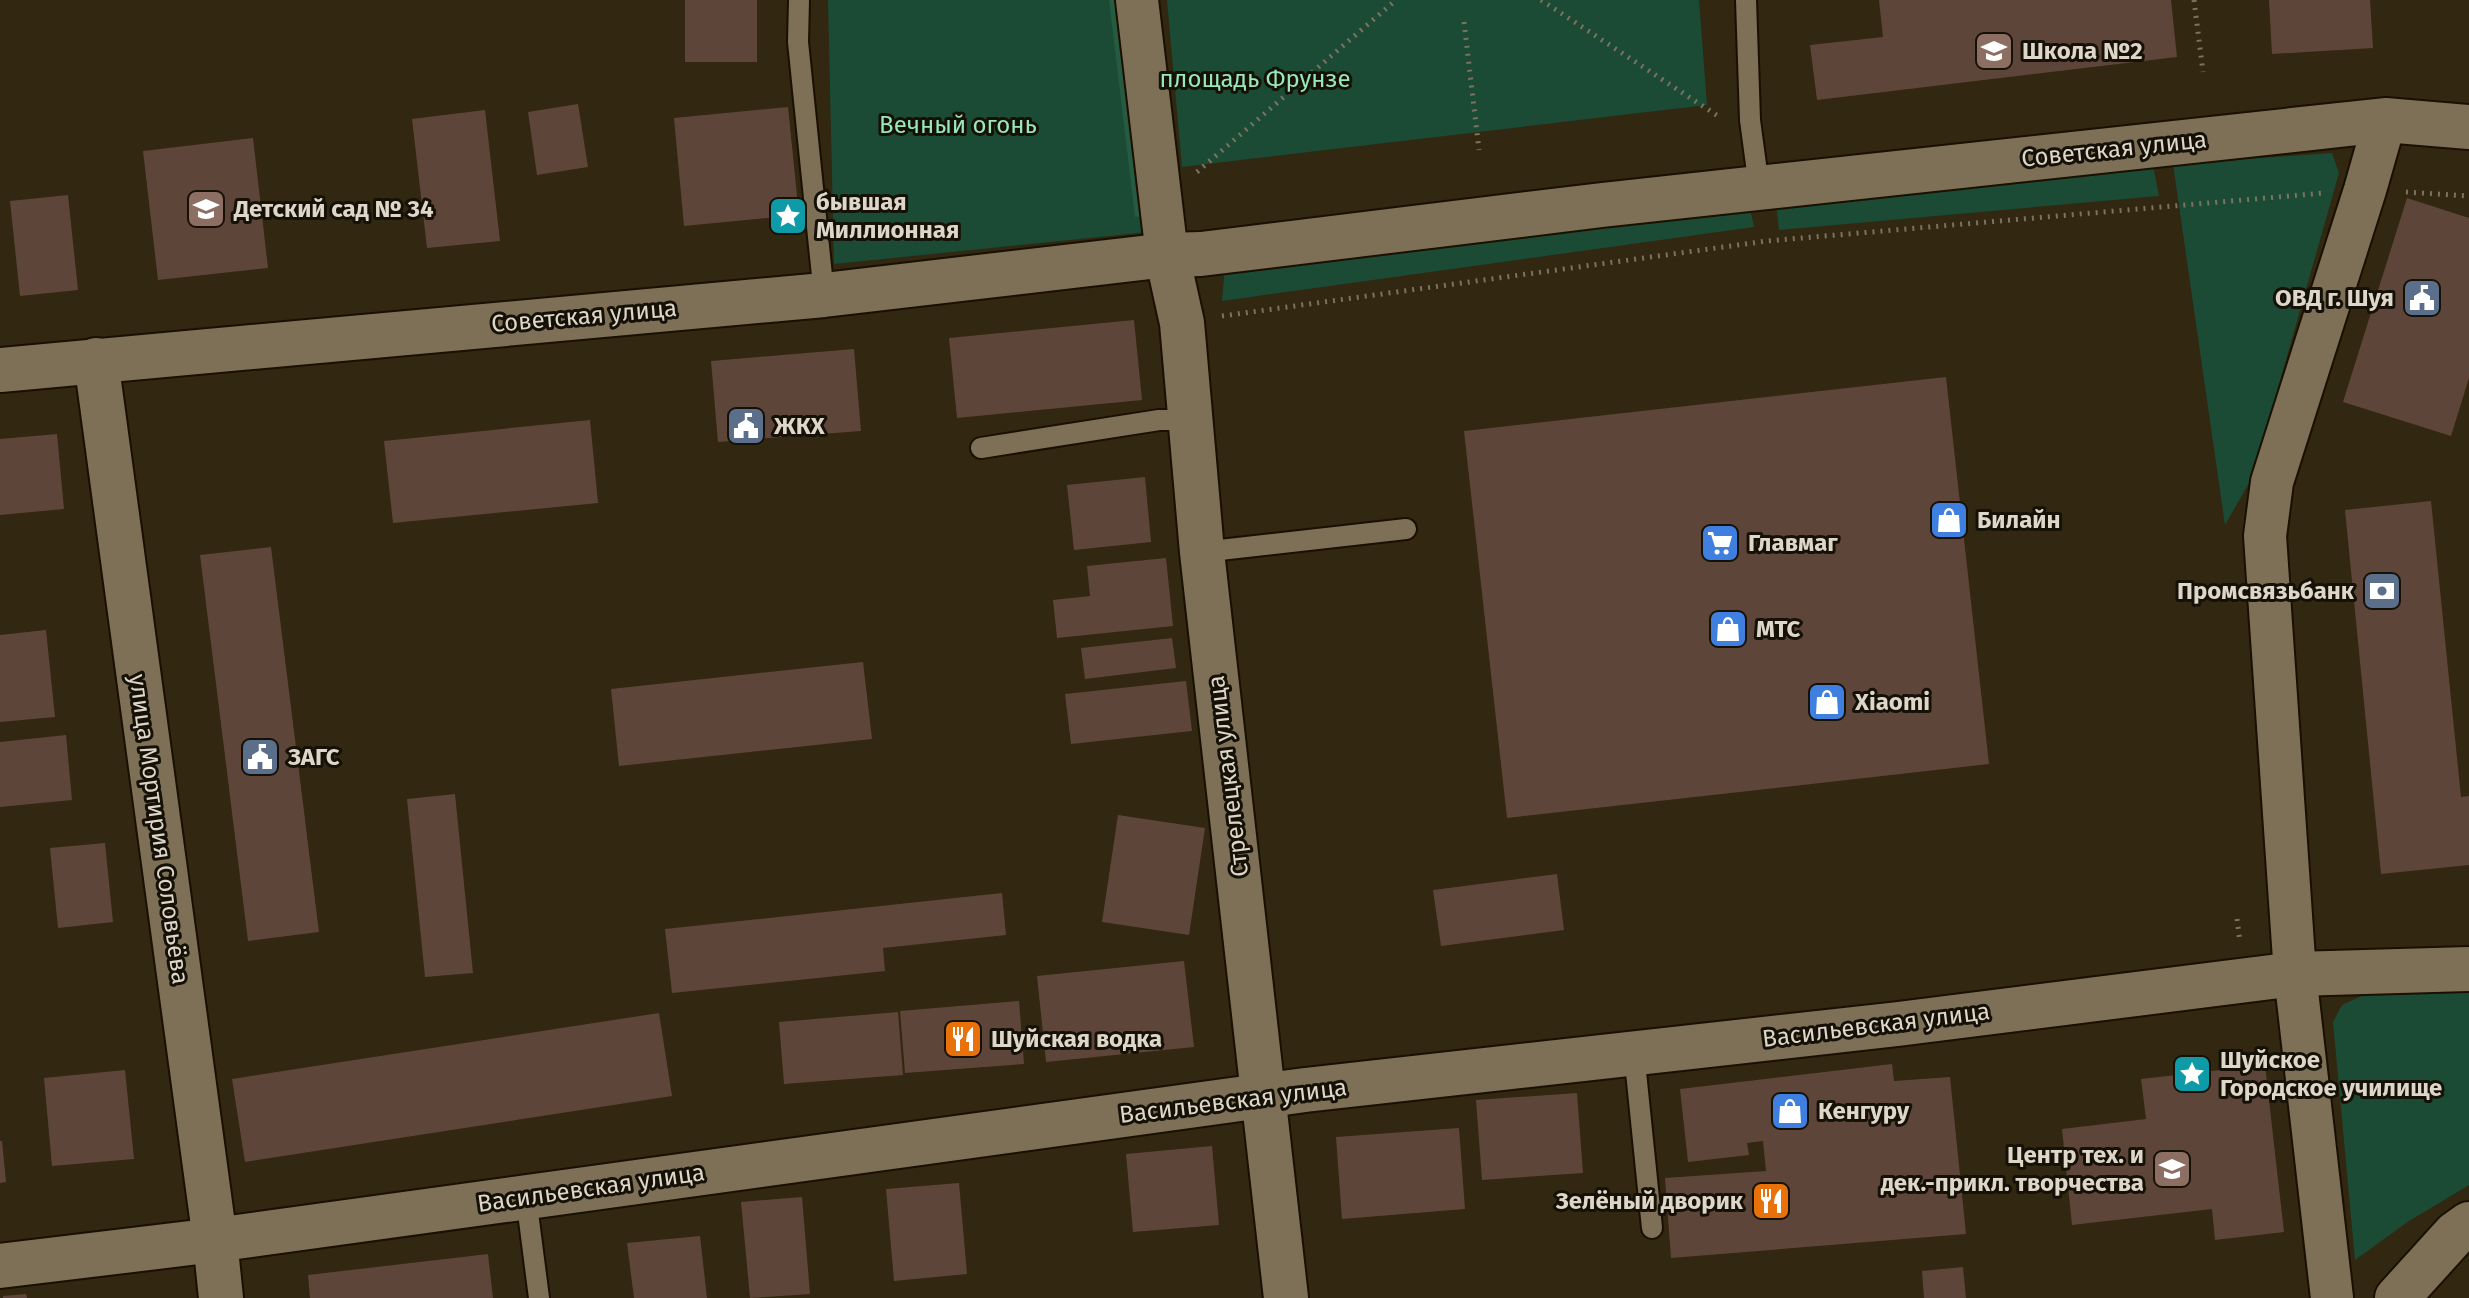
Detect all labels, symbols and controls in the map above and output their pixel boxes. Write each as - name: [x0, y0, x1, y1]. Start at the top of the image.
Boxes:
- school or university icon: Школа №2: [1973, 30, 2015, 72]
- place label: Школа №2: [2022, 37, 2143, 65]
- park label: площадь Фрунзе: [1159, 65, 1351, 93]
- park label: Вечный огонь: [879, 111, 1037, 139]
- street label: Советская улица: [2020, 125, 2208, 173]
- school or university icon: Детский сад № 34: [185, 188, 227, 230]
- place label: бывшая Миллионная: [816, 188, 959, 244]
- place label: Детский сад № 34: [233, 195, 434, 223]
- place icon: бывшая Миллионная: [767, 195, 809, 237]
- public building icon: ОВД г. Шуя: [2401, 277, 2443, 319]
- place label: ОВД г. Шуя: [2275, 284, 2394, 312]
- street label: Советская улица: [490, 294, 678, 338]
- public building icon: ЖКХ: [725, 405, 767, 447]
- place label: ЖКХ: [773, 412, 826, 440]
- shop icon: Билайн: [1928, 499, 1970, 541]
- place label: Билайн: [1977, 506, 2061, 534]
- supermarket icon: Главмаг: [1699, 522, 1741, 564]
- place label: Главмаг: [1748, 529, 1838, 557]
- bank icon: Промсвязьбанк: [2361, 570, 2403, 612]
- place label: Промсвязьбанк: [2177, 577, 2355, 605]
- shop icon: МТС: [1707, 608, 1749, 650]
- place label: МТС: [1756, 615, 1801, 643]
- street label: улица Мортирия Соловьёва: [123, 672, 195, 986]
- street label: Стрелецкая улица: [1202, 674, 1254, 878]
- shop icon: Xiaomi: [1806, 681, 1848, 723]
- place label: Xiaomi: [1854, 688, 1930, 716]
- public building icon: ЗАГС: [239, 736, 281, 778]
- place label: ЗАГС: [287, 743, 340, 771]
- street label: Васильевская улица: [1760, 997, 1992, 1053]
- restaurant icon: Шуйская водка: [942, 1018, 984, 1060]
- place label: Шуйская водка: [991, 1025, 1162, 1053]
- place label: Шуйское Городское училище: [2220, 1046, 2442, 1102]
- place icon: Шуйское Городское училище: [2171, 1053, 2213, 1095]
- street label: Васильевская улица: [1117, 1073, 1349, 1129]
- shop icon: Кенгуру: [1769, 1090, 1811, 1132]
- place label: Кенгуру: [1818, 1097, 1910, 1125]
- place label: Центр тех. и дек.-прикл. творчества: [1881, 1141, 2144, 1197]
- school or university icon: Центр тех. и дек.-прикл. творчества: [2151, 1148, 2193, 1190]
- street label: Васильевская улица: [476, 1158, 706, 1218]
- restaurant icon: Зелёный дворик: [1750, 1180, 1792, 1222]
- place label: Зелёный дворик: [1555, 1187, 1744, 1215]

